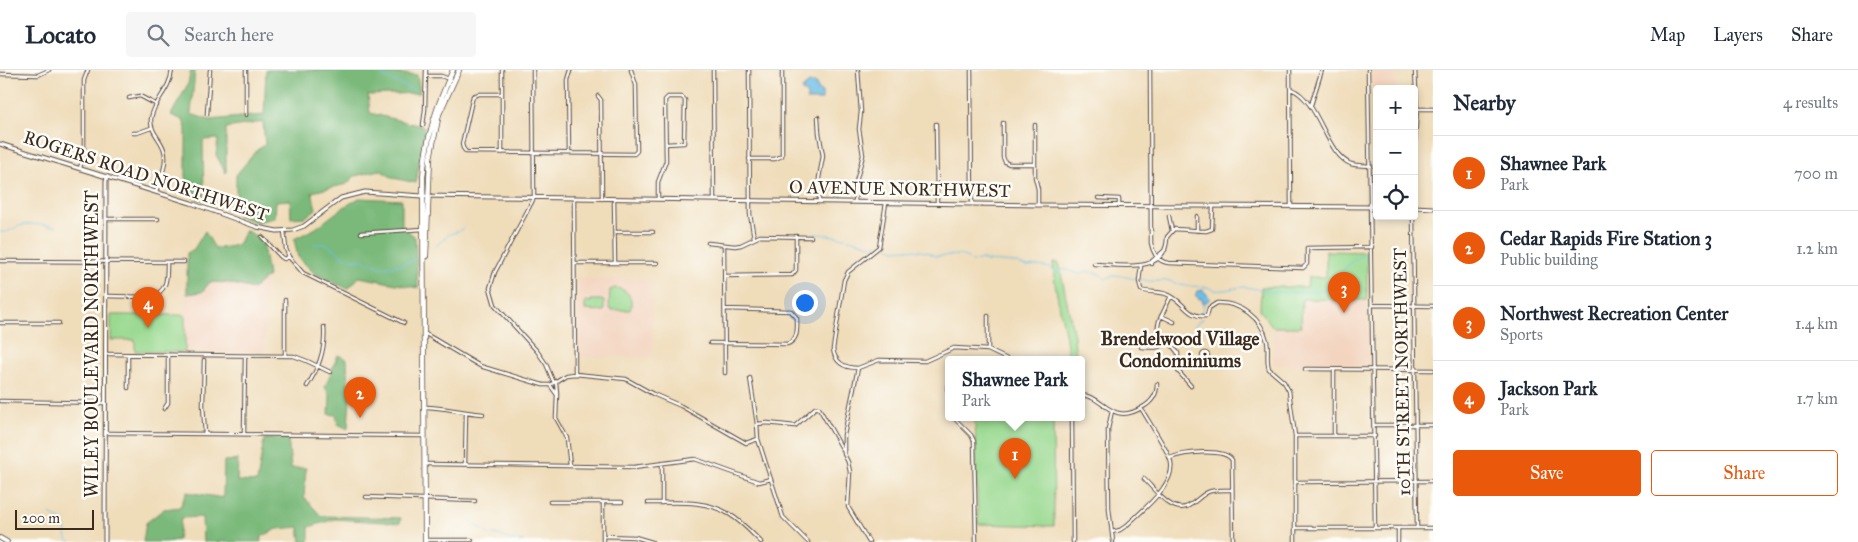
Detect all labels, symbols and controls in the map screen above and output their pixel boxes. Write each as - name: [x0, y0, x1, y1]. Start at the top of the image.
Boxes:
- search box: [126, 12, 476, 57]
- text: Locato: [25, 20, 96, 50]
- icon: search: [144, 21, 172, 49]
- text: Search here: [184, 23, 274, 46]
- text: Map: [1650, 24, 1685, 46]
- text: Layers: [1713, 24, 1763, 46]
- text: Share: [1791, 24, 1833, 46]
- map controls: [1373, 85, 1418, 220]
- button: +: [1373, 85, 1418, 130]
- text: Nearby: [1453, 90, 1516, 116]
- text: 4 results: [1783, 93, 1838, 112]
- street label: ROGERS ROAD NORTHWEST: [21, 126, 271, 226]
- button: −: [1373, 130, 1418, 175]
- text: Shawnee Park: [1500, 152, 1606, 175]
- text: 1: [1466, 164, 1472, 183]
- text: 700 m: [1794, 164, 1838, 183]
- button: locate: [1373, 175, 1418, 220]
- text: Park: [1500, 175, 1529, 194]
- street label: O AVENUE NORTHWEST: [789, 176, 1011, 202]
- street label: WILEY BOULEVARD NORTHWEST: [81, 190, 103, 498]
- text: Cedar Rapids Fire Station 3: [1500, 227, 1712, 250]
- text: 2: [1465, 239, 1473, 258]
- text: 1.2 km: [1796, 239, 1838, 258]
- street label: 10TH STREET NORTHWEST: [1389, 248, 1415, 496]
- text: Public building: [1500, 250, 1598, 269]
- pin: 3: [1328, 272, 1360, 313]
- pin: 4: [132, 287, 164, 328]
- your location: [792, 290, 818, 316]
- text: Northwest Recreation Center: [1500, 302, 1728, 325]
- text: 3: [1466, 314, 1472, 333]
- text: 1.4 km: [1795, 314, 1838, 333]
- text: Sports: [1500, 325, 1543, 344]
- district label: Brendelwood Village Condominiums: [1101, 327, 1260, 372]
- popup: [945, 356, 1085, 421]
- text: Shawnee Park: [962, 368, 1068, 391]
- pin: 2: [344, 377, 376, 418]
- text: Jackson Park: [1500, 377, 1597, 400]
- text: 4: [1465, 389, 1473, 408]
- text: 1.7 km: [1796, 389, 1838, 408]
- text: Park: [962, 391, 991, 410]
- text: Park: [1500, 400, 1529, 419]
- pin: 1: [999, 438, 1031, 479]
- button: Save: [1453, 450, 1641, 496]
- button: Share: [1651, 450, 1838, 496]
- scale bar: [15, 507, 94, 530]
- text: 200 m: [22, 510, 60, 527]

